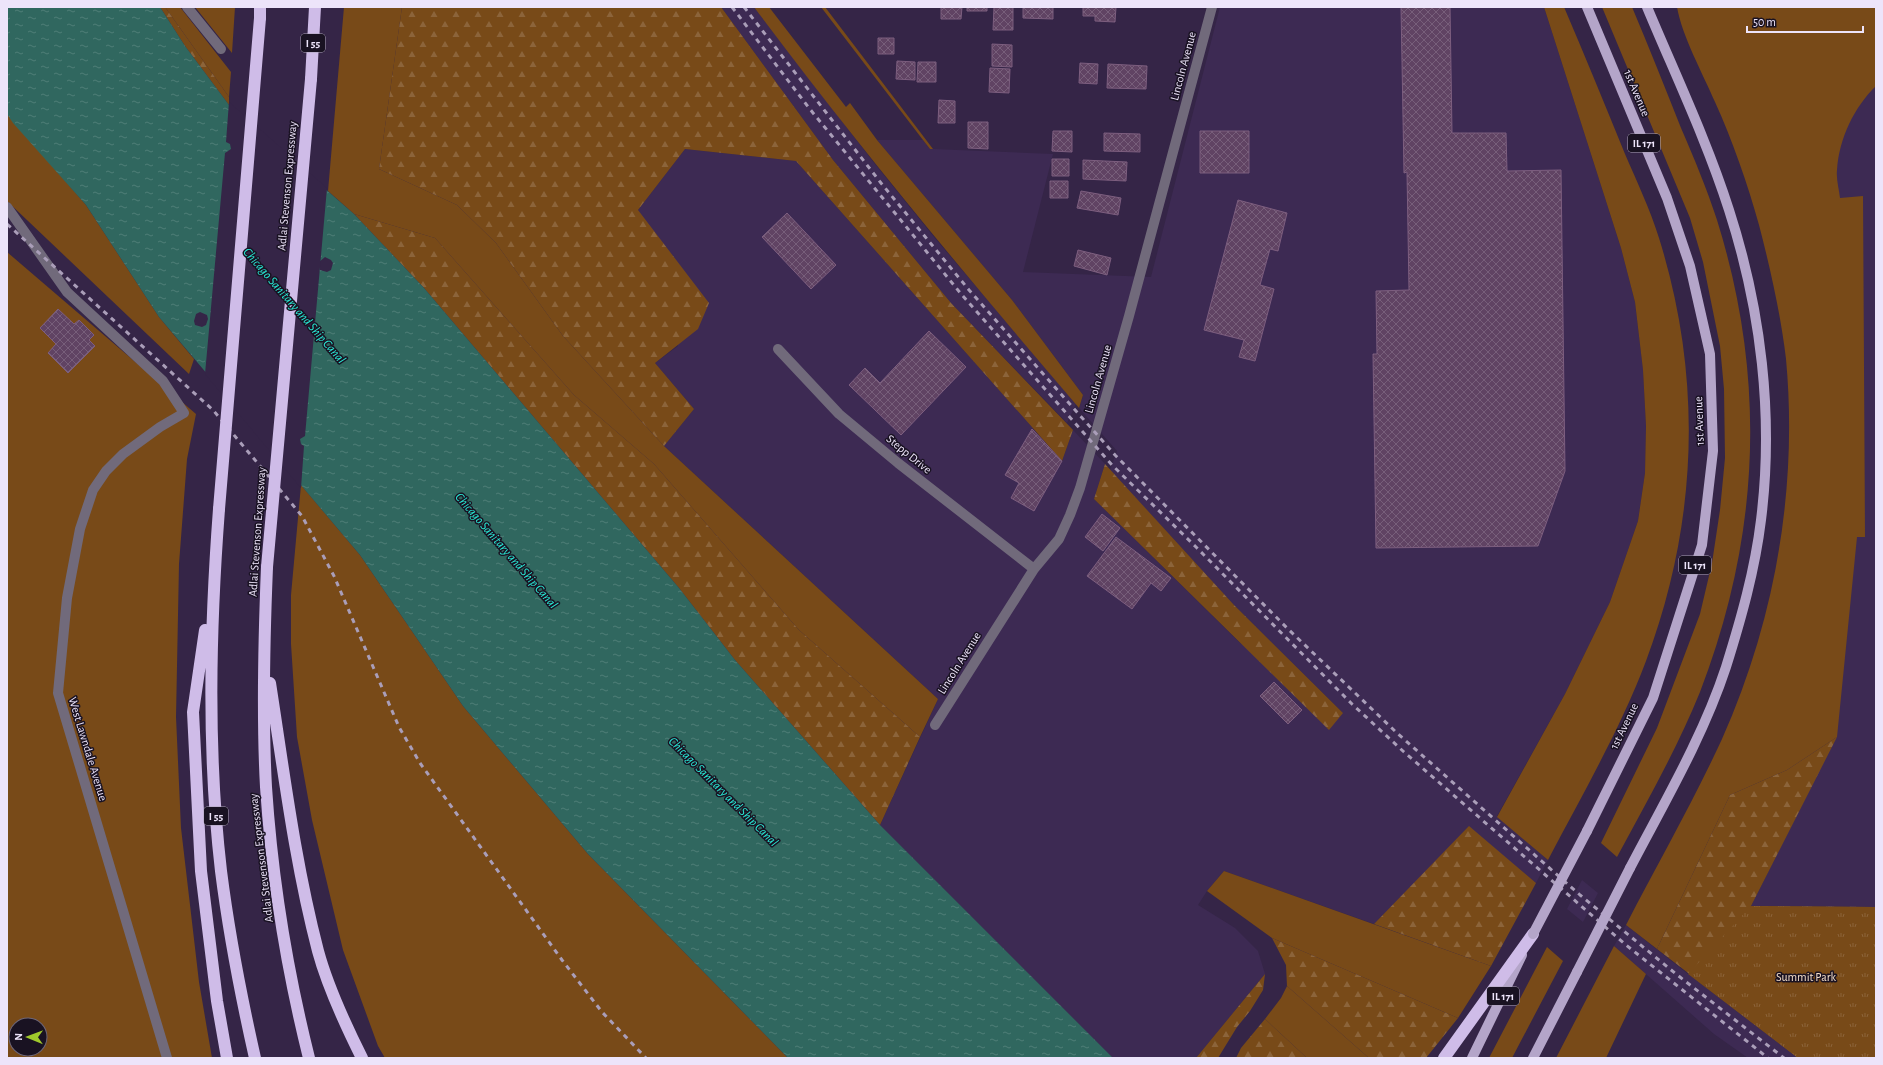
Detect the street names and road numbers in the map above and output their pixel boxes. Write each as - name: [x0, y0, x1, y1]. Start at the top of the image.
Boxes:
- street label: Lincoln Avenue: [1168, 30, 1198, 102]
- road number: I 55: [301, 34, 325, 52]
- street label: 1st Avenue: [1622, 68, 1652, 118]
- street label: Adlai Stevenson Expressway: [275, 121, 300, 251]
- road number: IL 171: [1628, 134, 1660, 152]
- street label: Lincoln Avenue: [1082, 343, 1114, 415]
- street label: 1st Avenue: [1692, 396, 1706, 446]
- street label: Stepp Drive: [884, 432, 934, 476]
- street label: Adlai Stevenson Expressway: [246, 467, 269, 597]
- road number: IL 171: [1679, 556, 1711, 574]
- street label: Lincoln Avenue: [935, 630, 983, 696]
- street label: West Lawndale Avenue: [66, 696, 110, 802]
- street label: 1st Avenue: [1608, 701, 1640, 751]
- street label: Adlai Stevenson Expressway: [247, 793, 276, 923]
- road number: I 55: [204, 807, 228, 825]
- road number: IL 171: [1487, 987, 1519, 1005]

